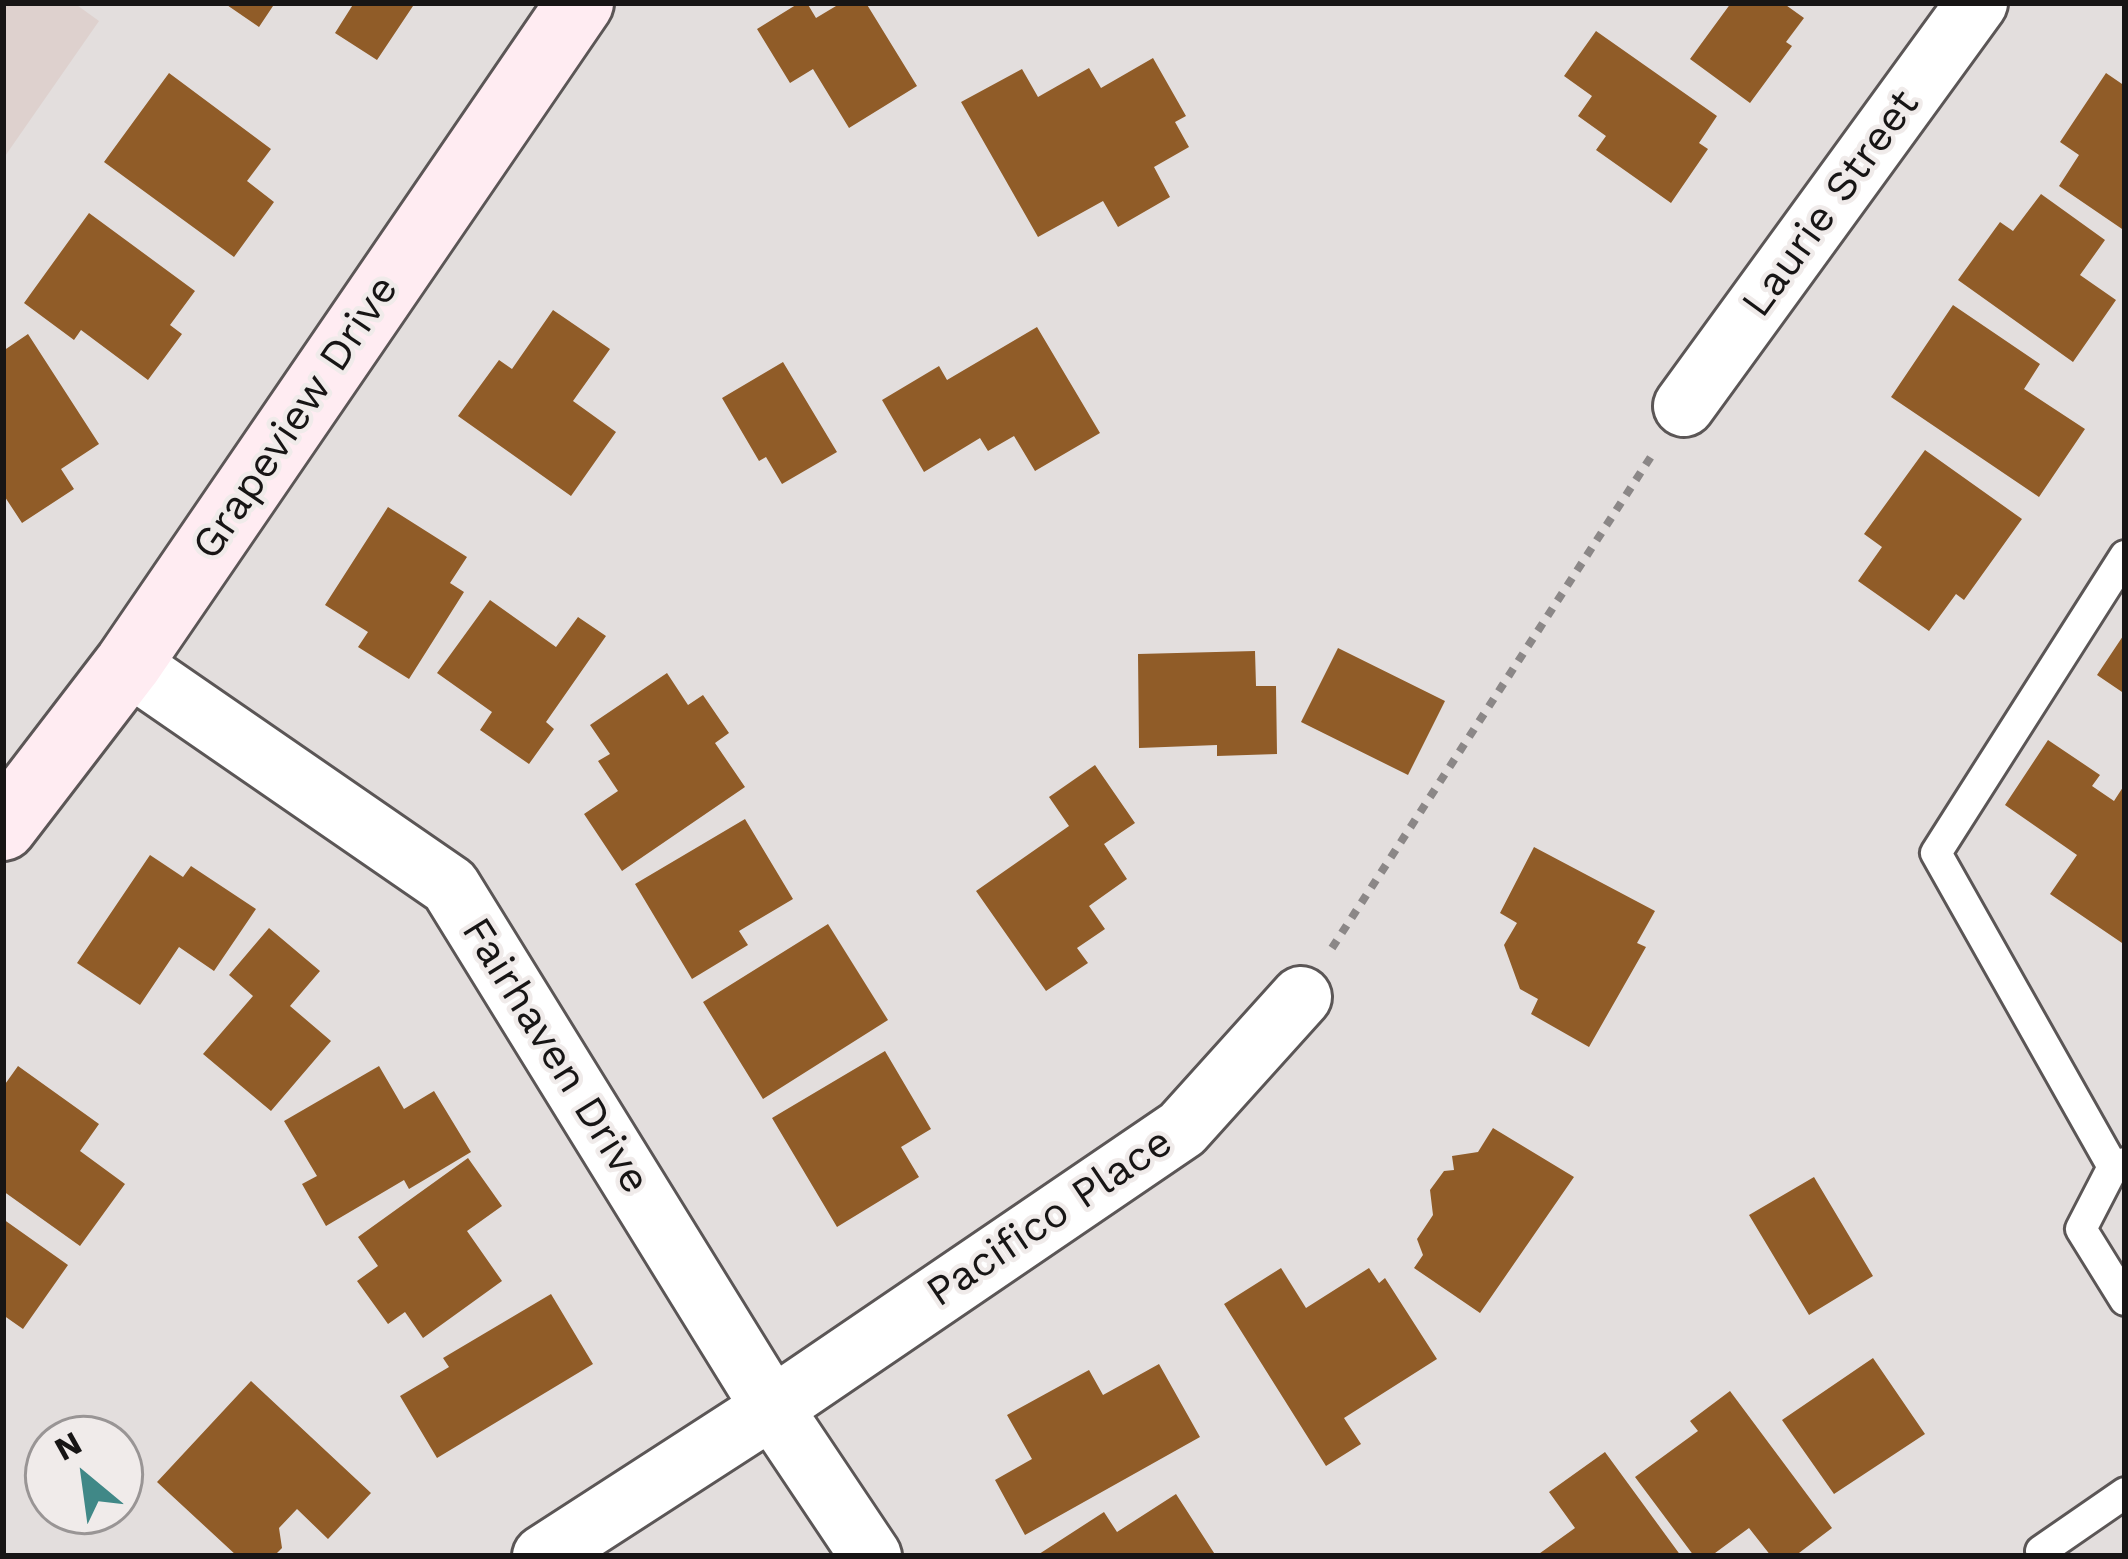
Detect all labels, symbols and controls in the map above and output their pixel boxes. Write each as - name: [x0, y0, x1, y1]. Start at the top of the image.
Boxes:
- street label: Laurie Street: [1732, 81, 1930, 327]
- street label: Grapeview Drive: [182, 267, 410, 569]
- street label: Fairhaven Drive: [450, 909, 660, 1203]
- street label: Pacifico Place: [918, 1117, 1182, 1319]
- north arrow: [24, 1415, 144, 1535]
- text: N: [48, 1423, 88, 1469]

